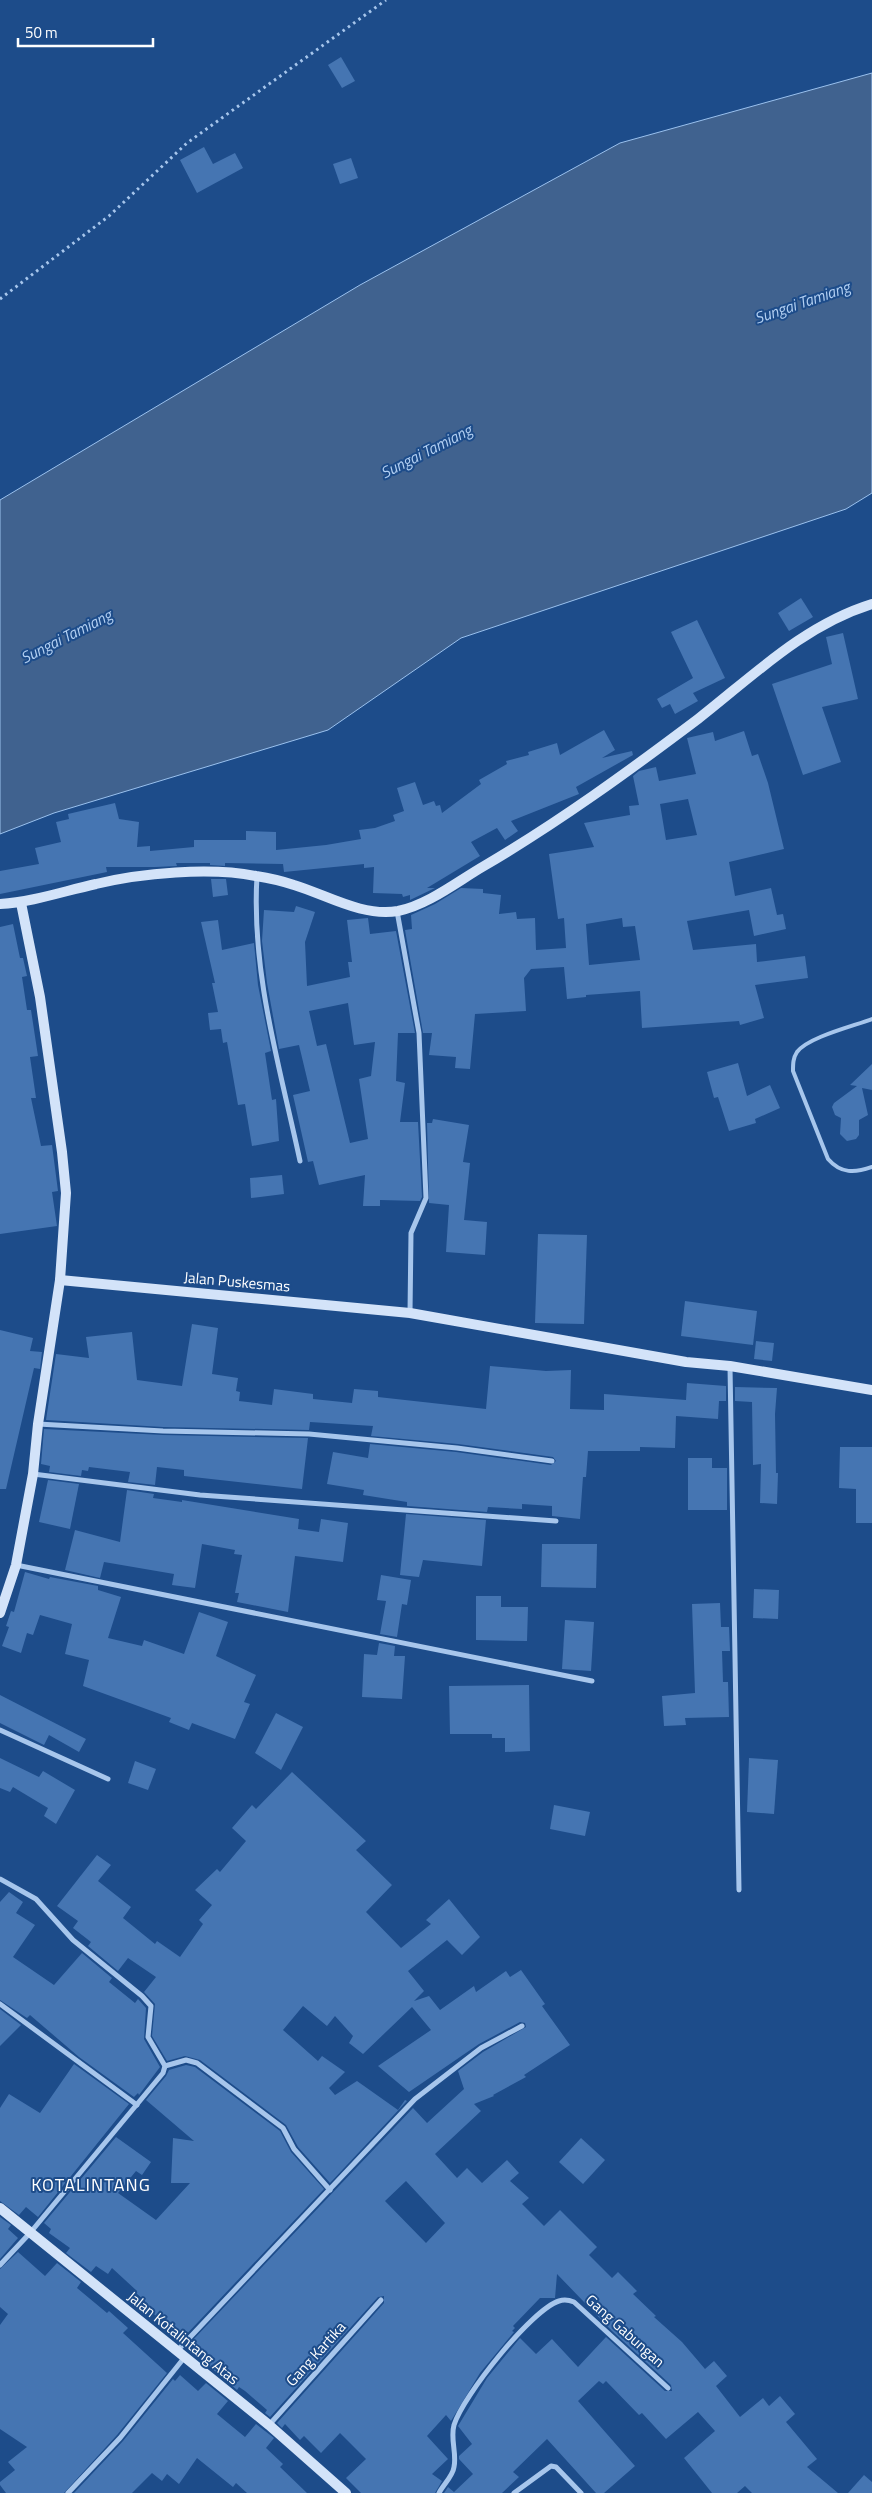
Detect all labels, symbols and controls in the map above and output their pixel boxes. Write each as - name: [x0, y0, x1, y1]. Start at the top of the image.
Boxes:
- scale bar: [18, 15, 152, 47]
- text: 50 m: [25, 21, 58, 44]
- water label: Sungai Tamiang: [751, 274, 855, 330]
- water label: Sungai Tamiang: [376, 417, 478, 484]
- water label: Sungai Tamiang: [16, 602, 118, 669]
- street label: Jalan Puskesmas: [183, 1265, 291, 1298]
- district label: KOTALINTANG: [31, 2171, 151, 2198]
- street label: Jalan Kotalintang Atas: [122, 2285, 244, 2390]
- street label: Gang Gabungan: [581, 2289, 670, 2373]
- street label: Gang Kartika: [280, 2316, 351, 2391]

